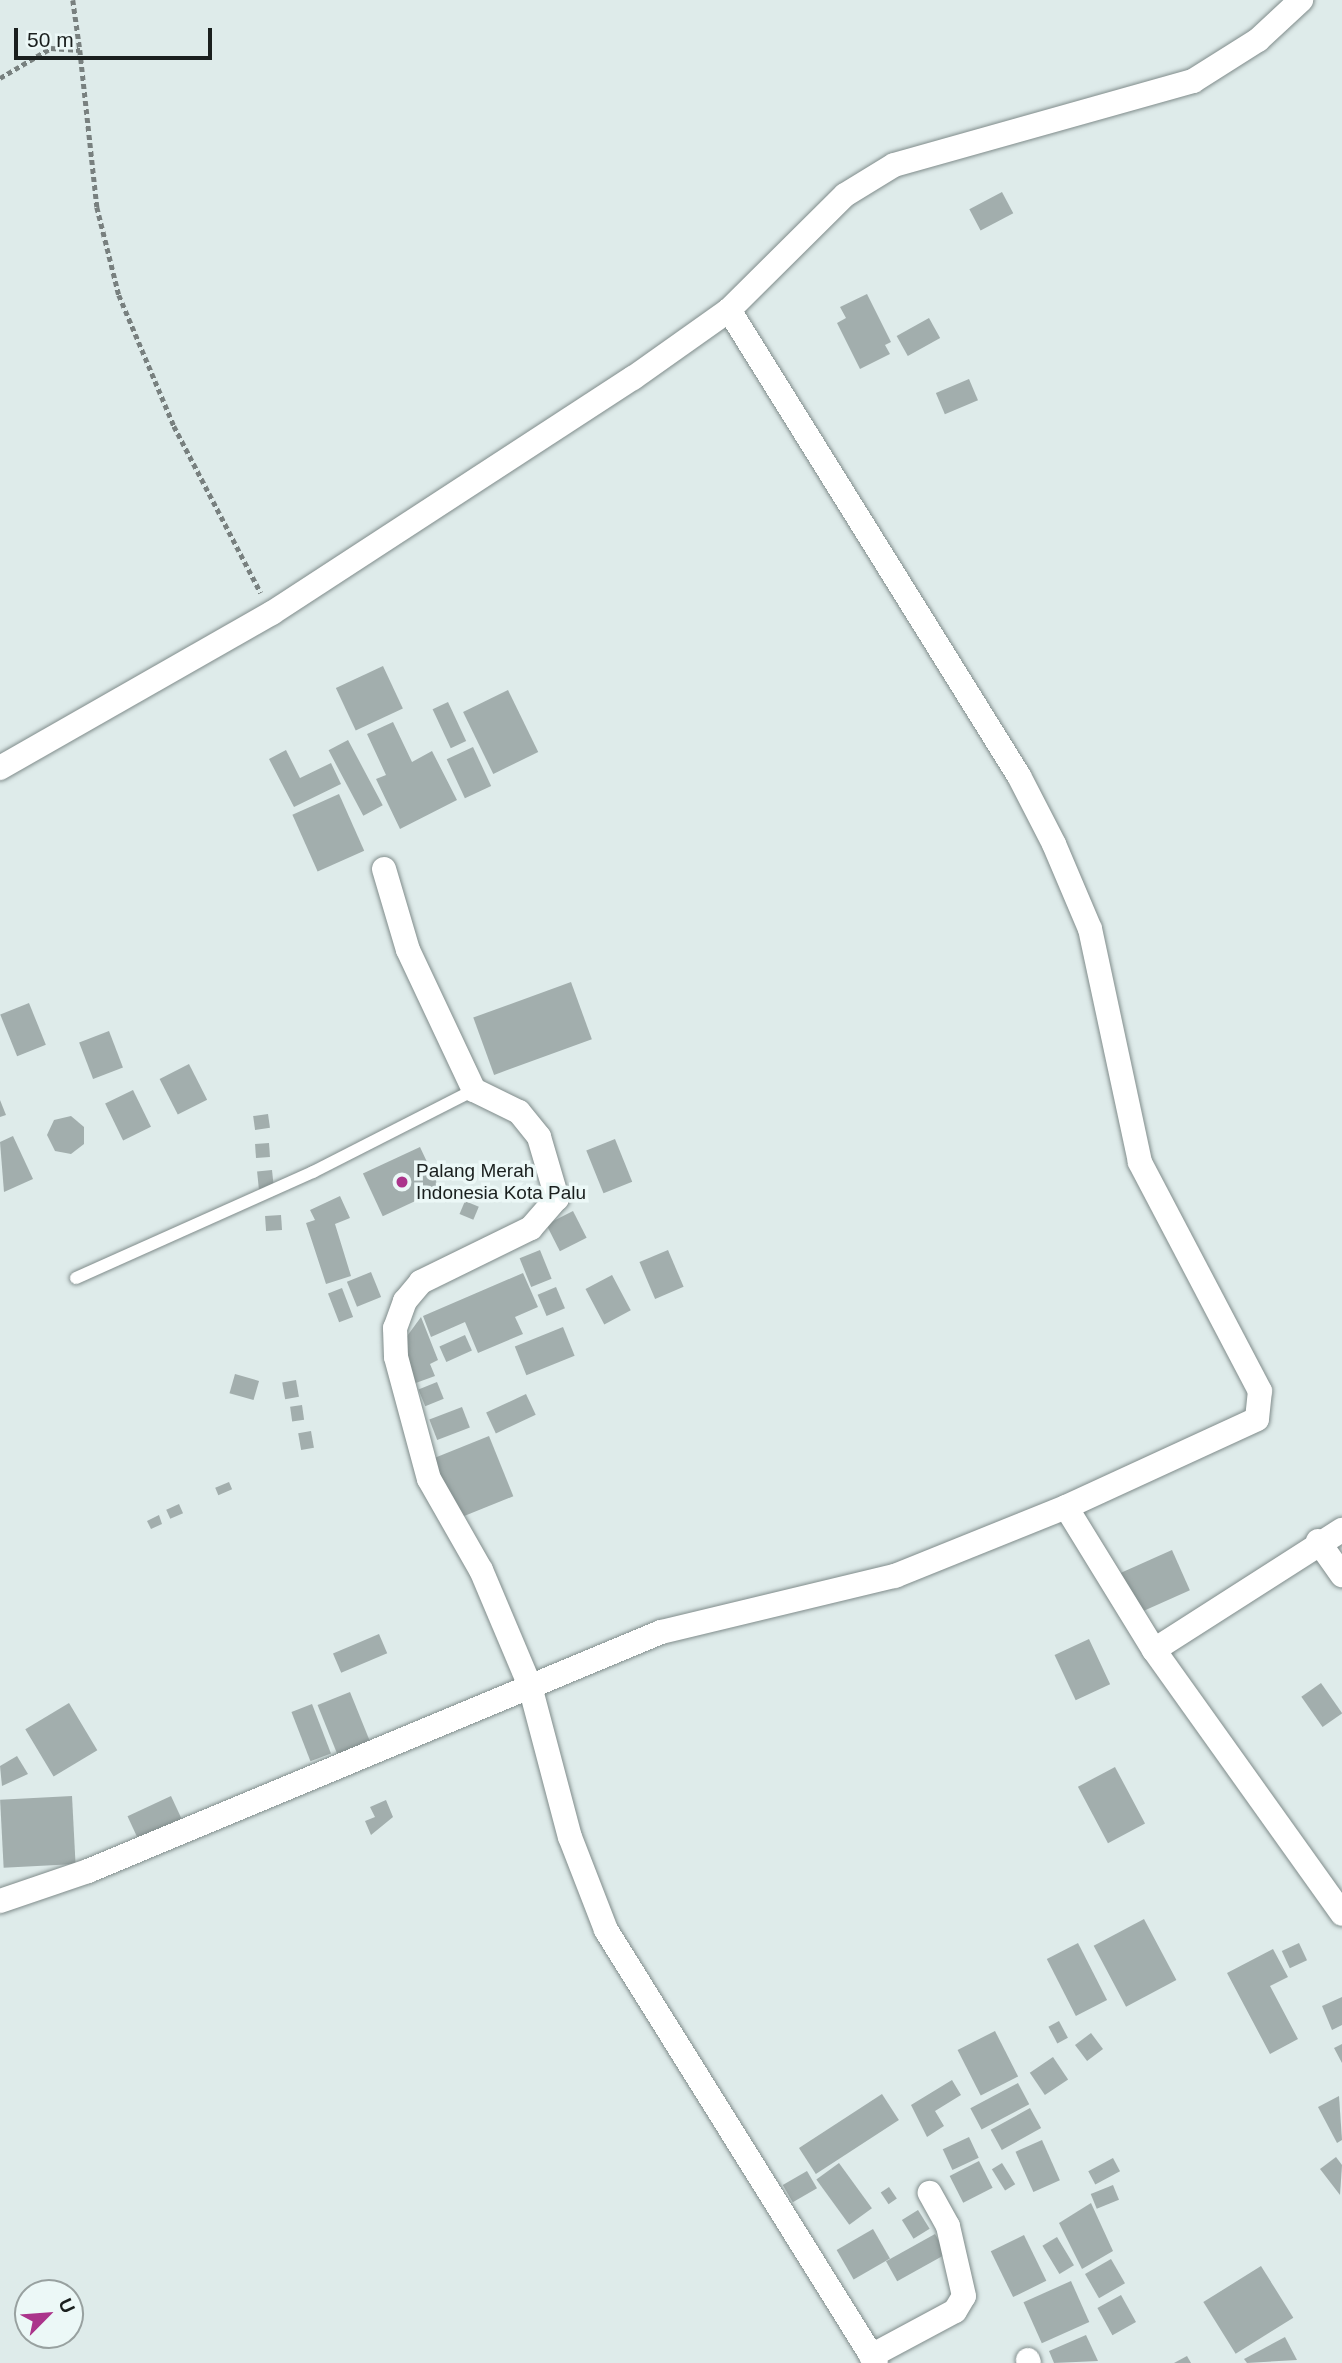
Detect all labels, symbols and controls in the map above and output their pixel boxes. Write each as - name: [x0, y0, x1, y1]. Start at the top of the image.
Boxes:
- scale bar: [18, 14, 215, 58]
- text: 50 m: [27, 28, 74, 51]
- place label: Palang Merah Indonesia Kota Palu: [416, 1160, 586, 1204]
- marker: Palang Merah Indonesia Kota Palu: [394, 1174, 410, 1190]
- north arrow: [14, 2279, 84, 2349]
- text: U: [54, 2295, 79, 2316]

